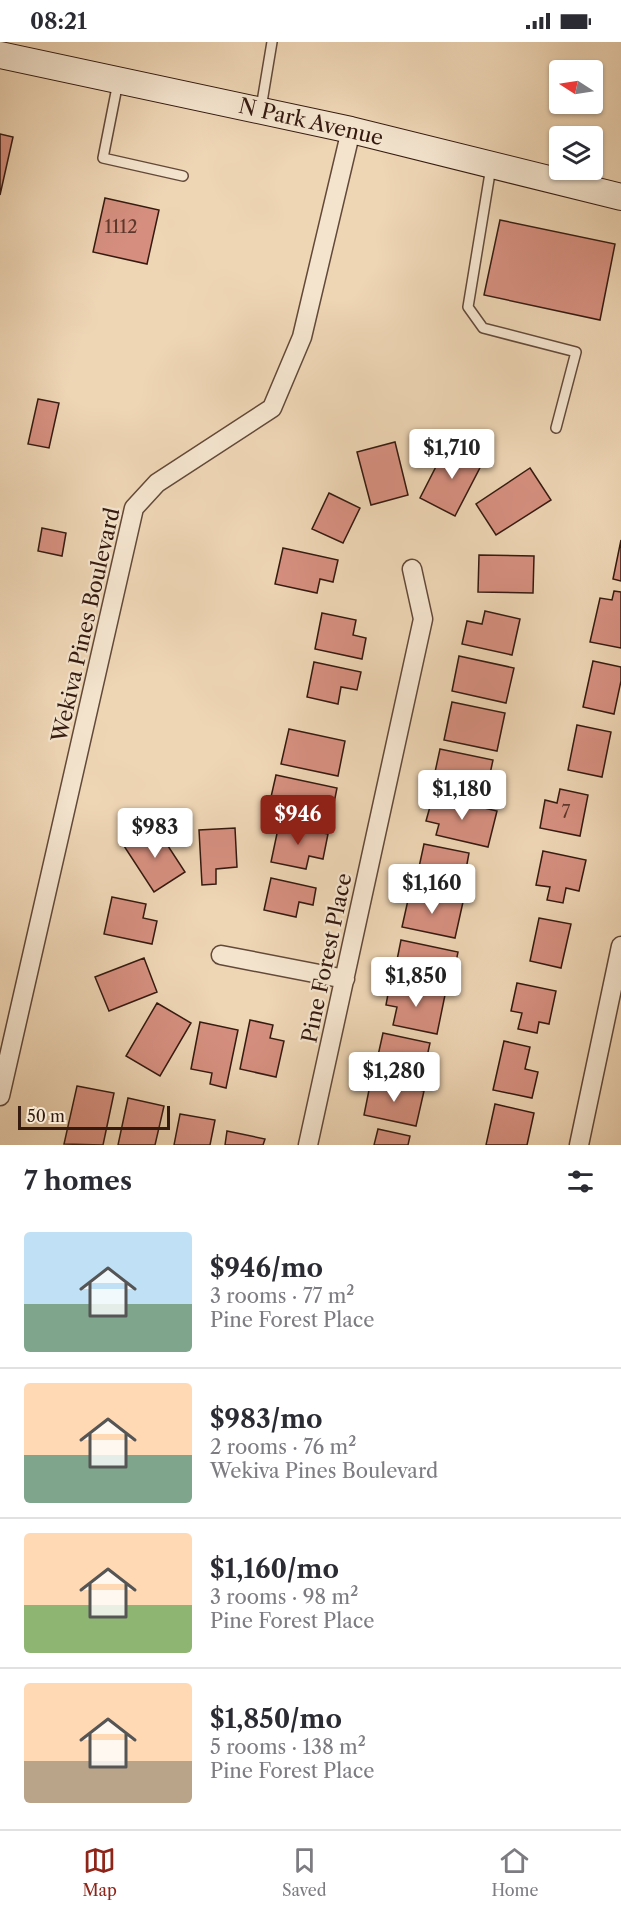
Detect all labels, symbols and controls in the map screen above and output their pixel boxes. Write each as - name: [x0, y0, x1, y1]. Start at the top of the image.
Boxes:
- text: 08:21: [30, 8, 87, 35]
- north arrow: [549, 60, 603, 114]
- map controls: [549, 60, 603, 180]
- street label: N Park Avenue: [236, 93, 386, 150]
- button: layers: [549, 126, 603, 180]
- house number: 1112: [104, 216, 138, 238]
- pin: $1,710: [403, 429, 501, 480]
- text: $1,710: [423, 436, 481, 460]
- street label: Wekiva Pines Boulevard: [46, 505, 125, 745]
- pin: $1,180: [413, 770, 511, 821]
- text: $1,180: [432, 777, 492, 801]
- pin: $946: [262, 795, 334, 846]
- house number: 7: [562, 801, 571, 823]
- text: $946: [275, 802, 321, 826]
- pin: $983: [119, 808, 191, 859]
- text: $983: [132, 815, 178, 839]
- pin: $1,160: [383, 864, 481, 915]
- street label: Pine Forest Place: [296, 871, 357, 1045]
- text: $1,160: [402, 871, 462, 895]
- pin: $1,850: [367, 957, 465, 1008]
- text: $1,850: [385, 964, 447, 988]
- pin: $1,280: [345, 1052, 443, 1103]
- text: $1,280: [363, 1059, 425, 1083]
- scale bar: [18, 1103, 170, 1130]
- text: 50 m: [27, 1106, 65, 1126]
- text: 7 homes: [24, 1165, 132, 1197]
- icon: filters: [564, 1165, 597, 1198]
- text: $946/mo: [210, 1252, 323, 1284]
- icon: home: [72, 1256, 144, 1328]
- text: 3 rooms · 77 m²: [210, 1284, 354, 1308]
- text: Pine Forest Place: [210, 1308, 375, 1332]
- text: $983/mo: [210, 1403, 323, 1435]
- icon: home: [72, 1407, 144, 1479]
- text: 2 rooms · 76 m²: [210, 1435, 356, 1459]
- text: Wekiva Pines Boulevard: [210, 1459, 438, 1483]
- text: $1,160/mo: [210, 1553, 339, 1585]
- icon: home: [72, 1557, 144, 1629]
- text: 3 rooms · 98 m²: [210, 1585, 358, 1609]
- text: Pine Forest Place: [210, 1609, 375, 1633]
- text: $1,850/mo: [210, 1703, 342, 1735]
- icon: home: [72, 1707, 144, 1779]
- text: 5 rooms · 138 m²: [210, 1735, 366, 1759]
- text: Pine Forest Place: [210, 1759, 375, 1783]
- tab: Map: [83, 1844, 117, 1900]
- tab: Saved: [282, 1844, 326, 1900]
- tab: Home: [491, 1844, 538, 1900]

